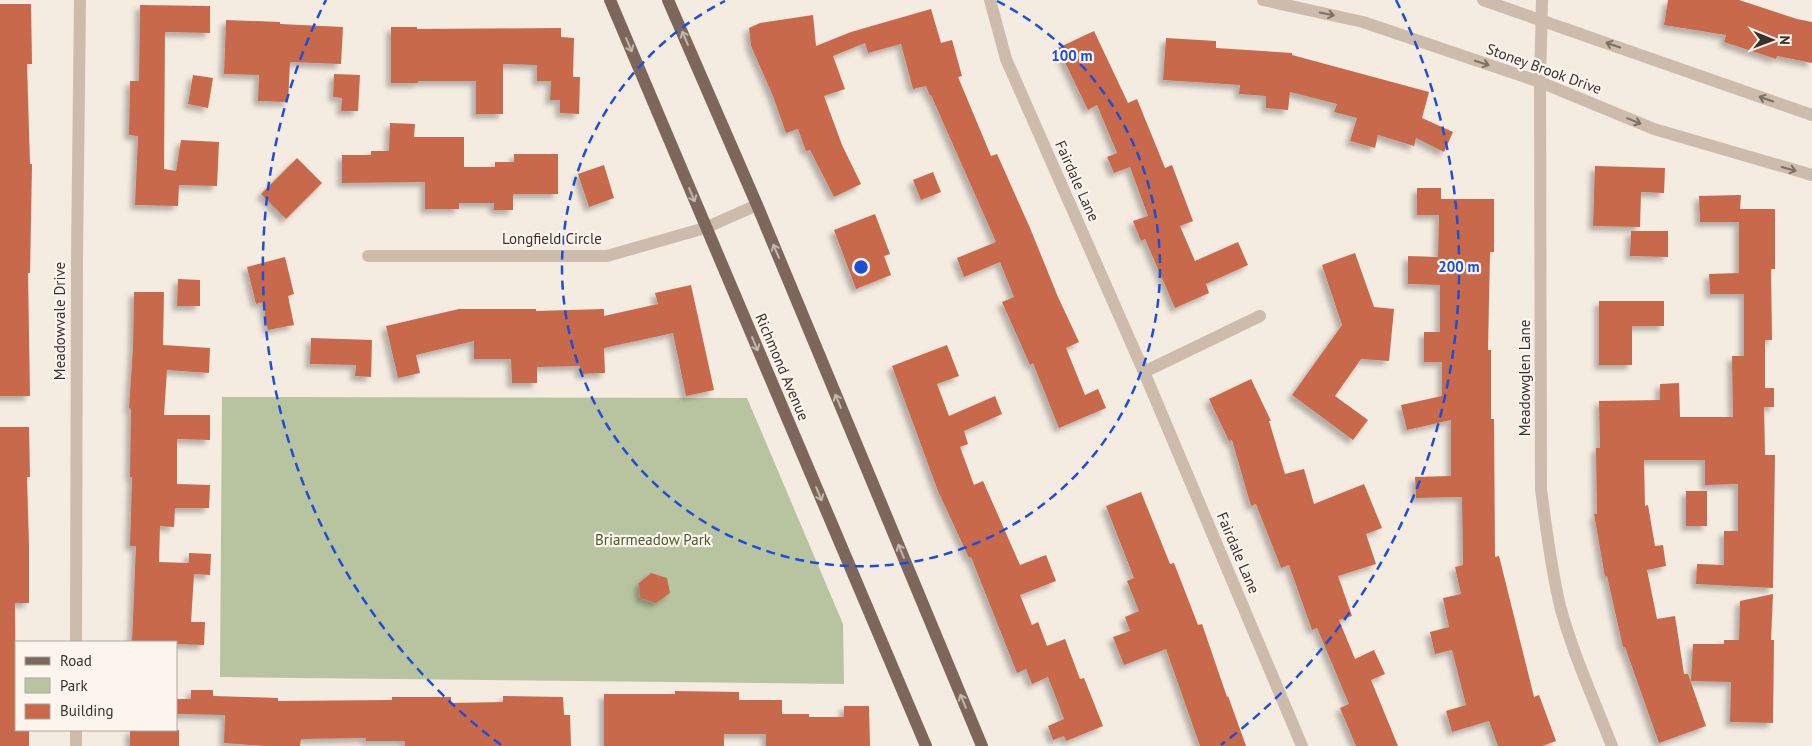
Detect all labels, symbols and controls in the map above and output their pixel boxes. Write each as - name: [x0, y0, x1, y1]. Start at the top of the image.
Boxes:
- one-way arrow: [1319, 10, 1335, 19]
- north arrow: [1747, 15, 1797, 65]
- one-way arrow: [680, 31, 690, 46]
- text: N: [1776, 35, 1794, 45]
- one-way arrow: [624, 37, 634, 52]
- street label: Stoney Brook Drive: [1484, 39, 1604, 98]
- one-way arrow: [1605, 40, 1621, 49]
- text: 100 m: [1051, 46, 1093, 65]
- one-way arrow: [1474, 59, 1489, 68]
- one-way arrow: [1759, 94, 1774, 103]
- one-way arrow: [1626, 116, 1641, 126]
- street label: Fairdale Lane: [1051, 137, 1104, 224]
- one-way arrow: [1781, 164, 1797, 174]
- one-way arrow: [687, 187, 697, 202]
- street label: Longfield Circle: [502, 229, 602, 248]
- one-way arrow: [771, 244, 780, 259]
- text: 200 m: [1438, 257, 1480, 276]
- centre of rings: [852, 258, 870, 276]
- street label: Meadowvale Drive: [50, 262, 69, 380]
- street label: Richmond Avenue: [751, 310, 814, 423]
- street label: Meadowglen Lane: [1515, 320, 1534, 436]
- one-way arrow: [751, 336, 760, 351]
- one-way arrow: [833, 394, 843, 409]
- one-way arrow: [814, 486, 824, 501]
- street label: Fairdale Lane: [1213, 509, 1264, 596]
- park label: Briarmeadow Park: [595, 530, 712, 549]
- one-way arrow: [895, 544, 905, 559]
- legend: [15, 641, 178, 731]
- text: Road: [60, 651, 92, 670]
- text: Park: [60, 676, 88, 695]
- one-way arrow: [958, 694, 967, 709]
- text: Building: [60, 701, 114, 720]

